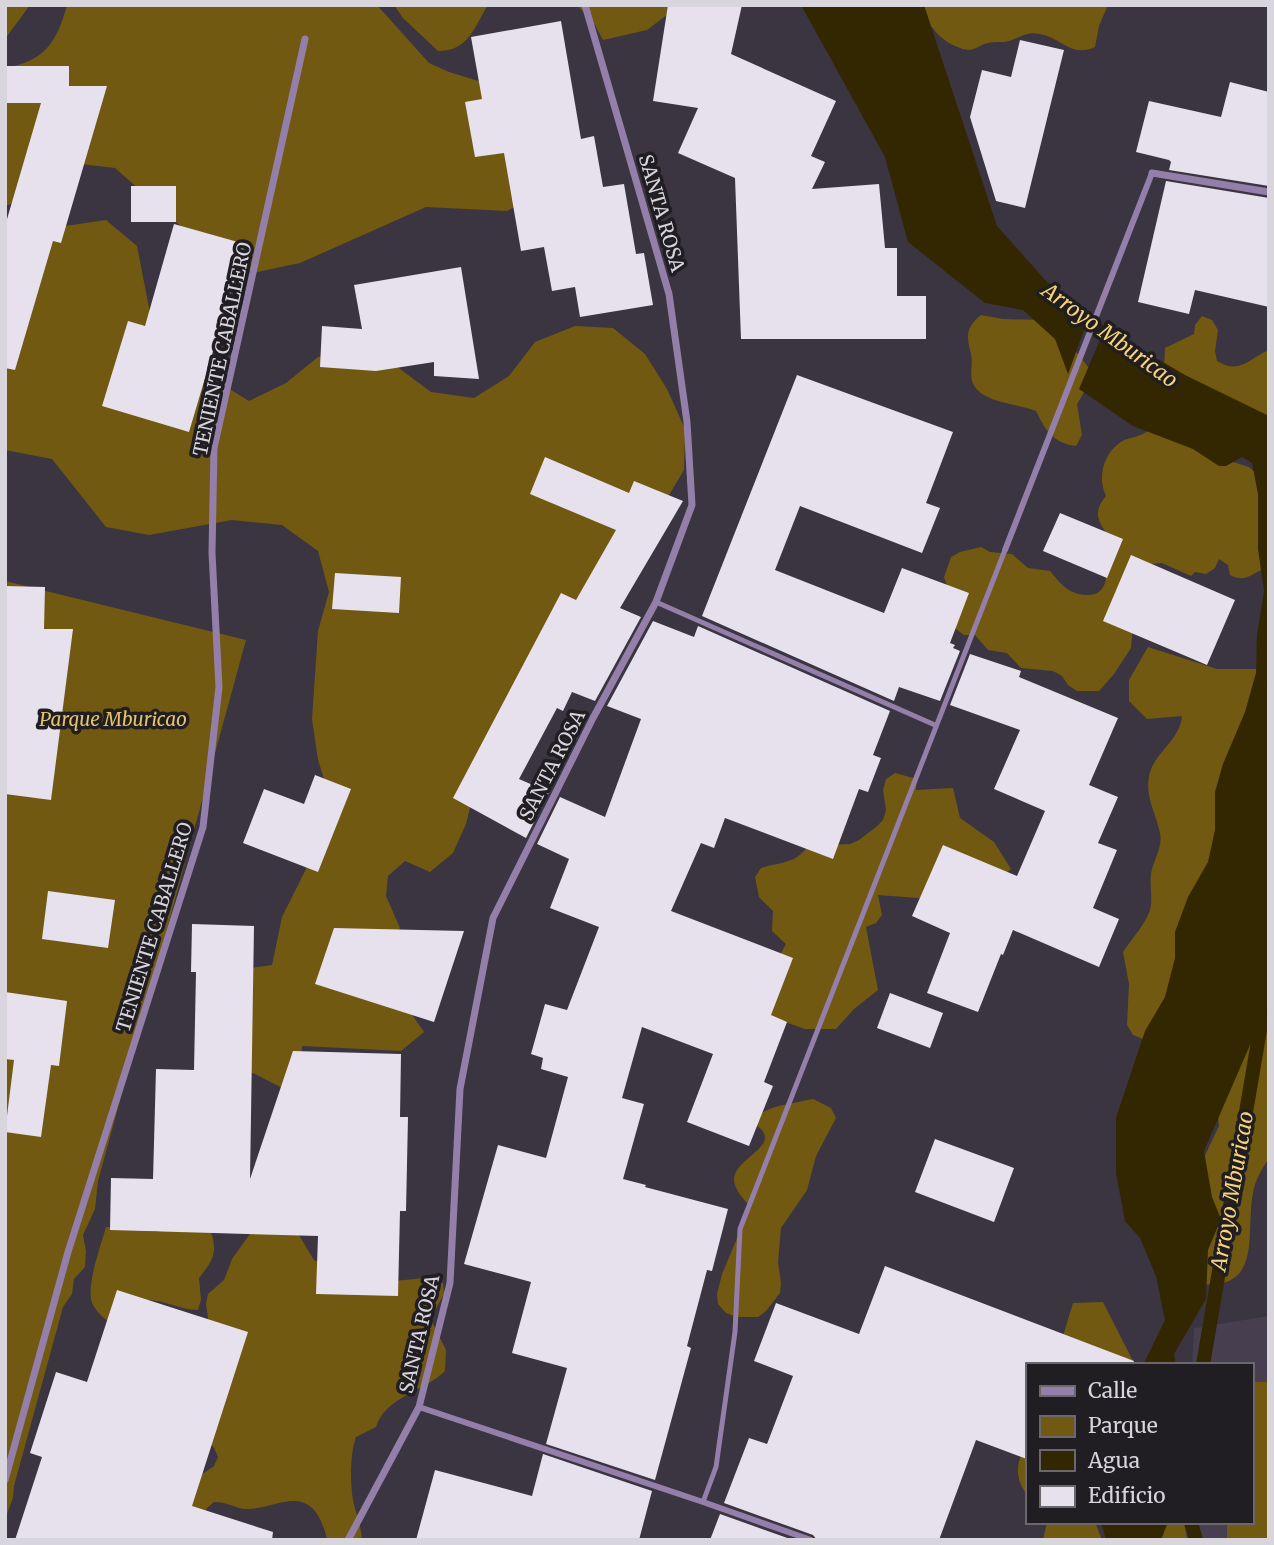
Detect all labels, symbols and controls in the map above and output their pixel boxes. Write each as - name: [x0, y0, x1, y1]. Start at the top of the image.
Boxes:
- street label: SANTA ROSA: [634, 152, 690, 275]
- street label: TENIENTE CABALLERO: [188, 240, 256, 458]
- water label: Arroyo Mburicao: [1035, 275, 1183, 393]
- street label: SANTA ROSA: [514, 705, 590, 824]
- park label: Parque Mburicao: [39, 707, 187, 731]
- street label: TENIENTE CABALLERO: [111, 819, 197, 1035]
- water label: Arroyo Mburicao: [1204, 1109, 1259, 1275]
- street label: SANTA ROSA: [394, 1272, 444, 1396]
- legend: [1026, 1363, 1253, 1524]
- text: Calle: [1088, 1377, 1137, 1404]
- text: Parque: [1088, 1412, 1158, 1439]
- text: Agua: [1087, 1447, 1140, 1474]
- text: Edificio: [1088, 1482, 1165, 1509]

